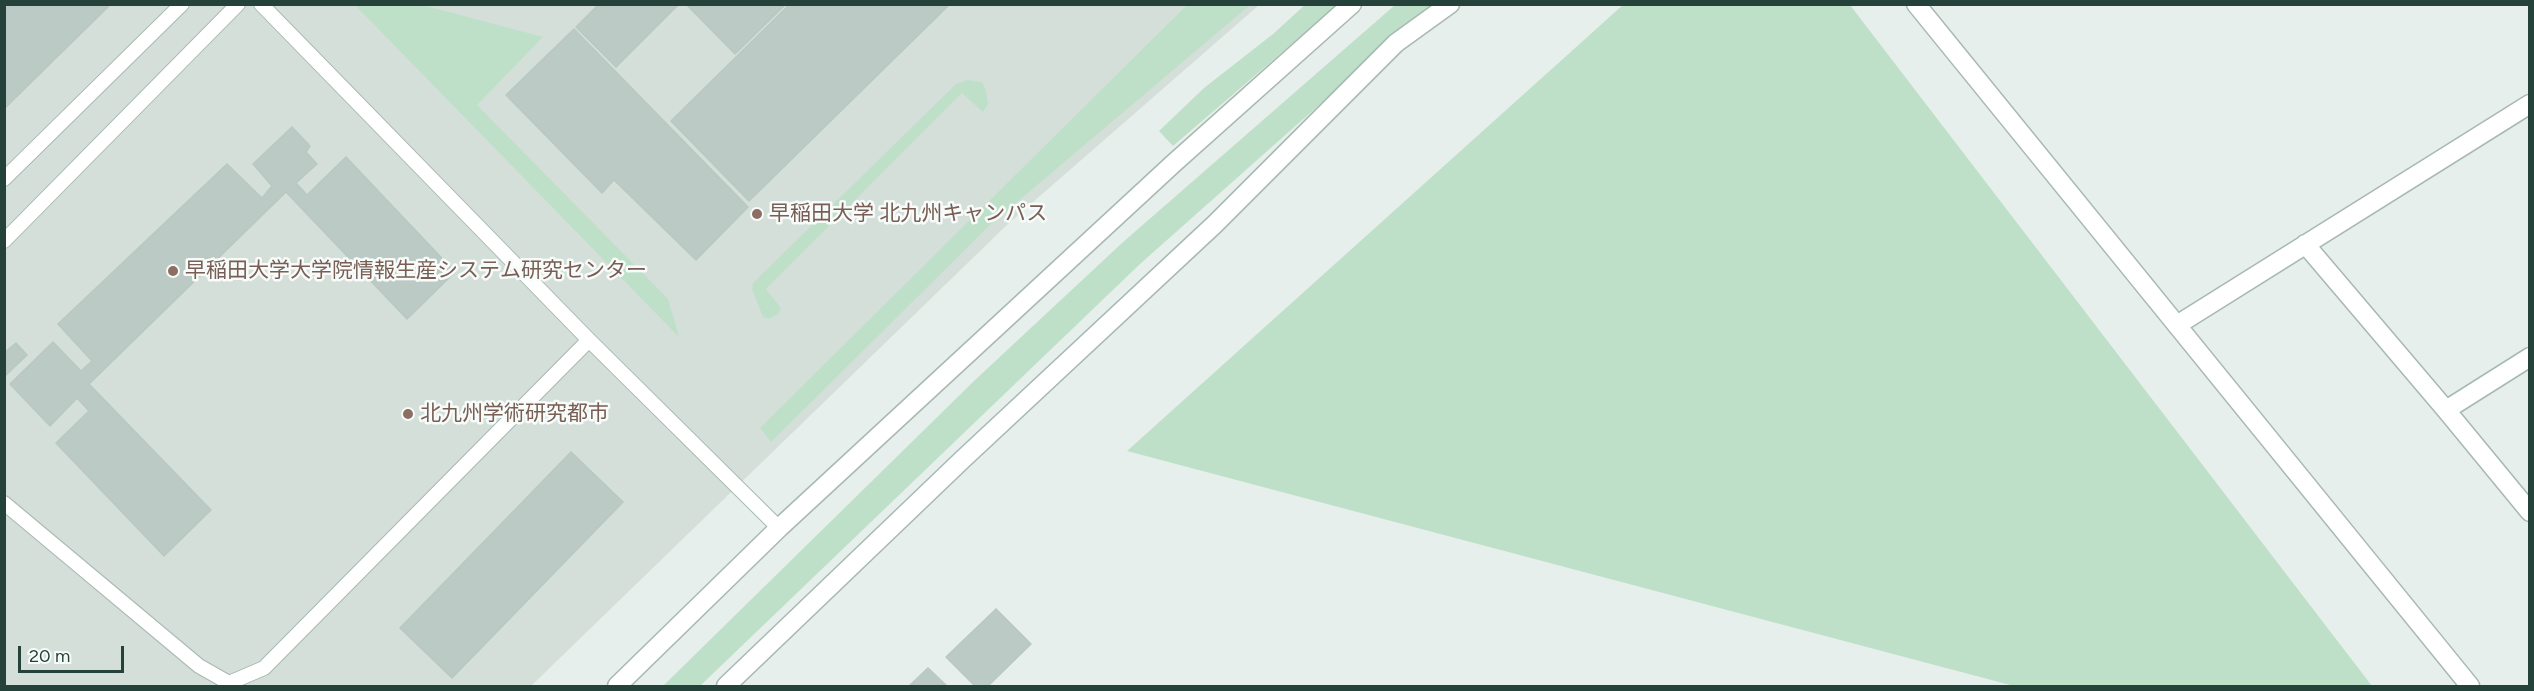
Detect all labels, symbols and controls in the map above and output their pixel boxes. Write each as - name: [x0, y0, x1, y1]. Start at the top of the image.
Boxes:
- place label: 早稲田大学 北九州キャンパス: [769, 201, 1047, 227]
- marker: 早稲田大学 北九州キャンパス: [750, 207, 764, 221]
- place label: 早稲田大学大学院情報生産システム研究センター: [185, 258, 647, 284]
- marker: 早稲田大学大学院情報生産システム研究センター: [166, 264, 180, 278]
- place label: 北九州学術研究都市: [420, 401, 609, 427]
- marker: 北九州学術研究都市: [401, 407, 415, 421]
- scale bar: [21, 634, 128, 672]
- text: 20 m: [29, 645, 70, 667]

